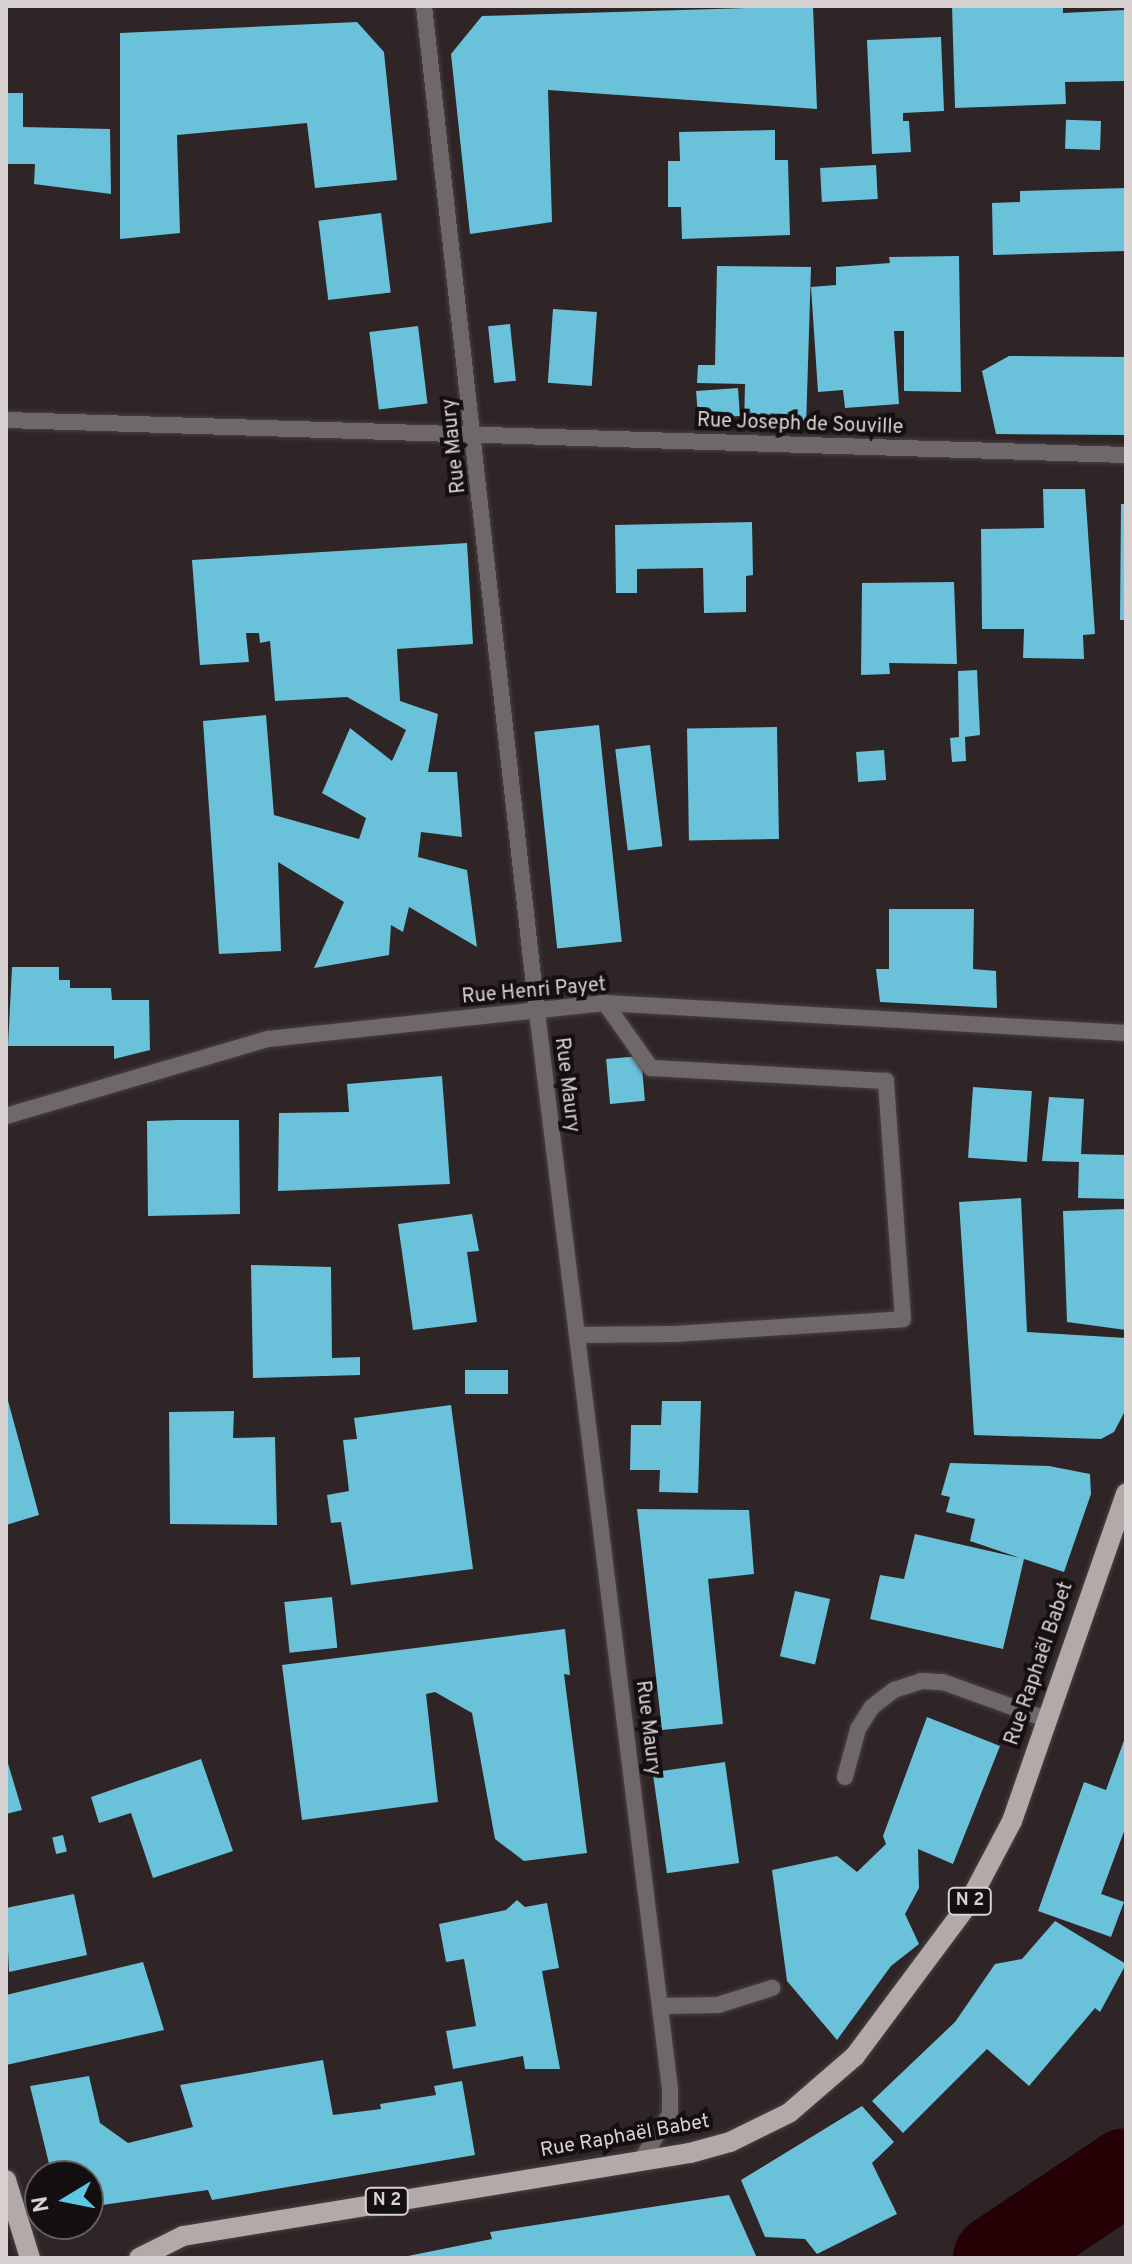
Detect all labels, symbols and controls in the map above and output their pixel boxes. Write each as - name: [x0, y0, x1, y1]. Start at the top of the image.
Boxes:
- street label: Rue Maury: [438, 397, 472, 495]
- street label: Rue Joseph de Souville: [696, 409, 904, 441]
- street label: Rue Henri Payet: [461, 974, 607, 1010]
- street label: Rue Maury: [548, 1036, 584, 1134]
- street label: Rue Raphaël Babet: [1001, 1579, 1079, 1749]
- street label: Rue Maury: [629, 1679, 665, 1777]
- road number: N 2: [946, 1887, 994, 1915]
- street label: Rue Raphaël Babet: [539, 2110, 711, 2164]
- north arrow: [24, 2160, 104, 2240]
- road number: N 2: [363, 2187, 411, 2215]
- text: N: [27, 2194, 57, 2214]

